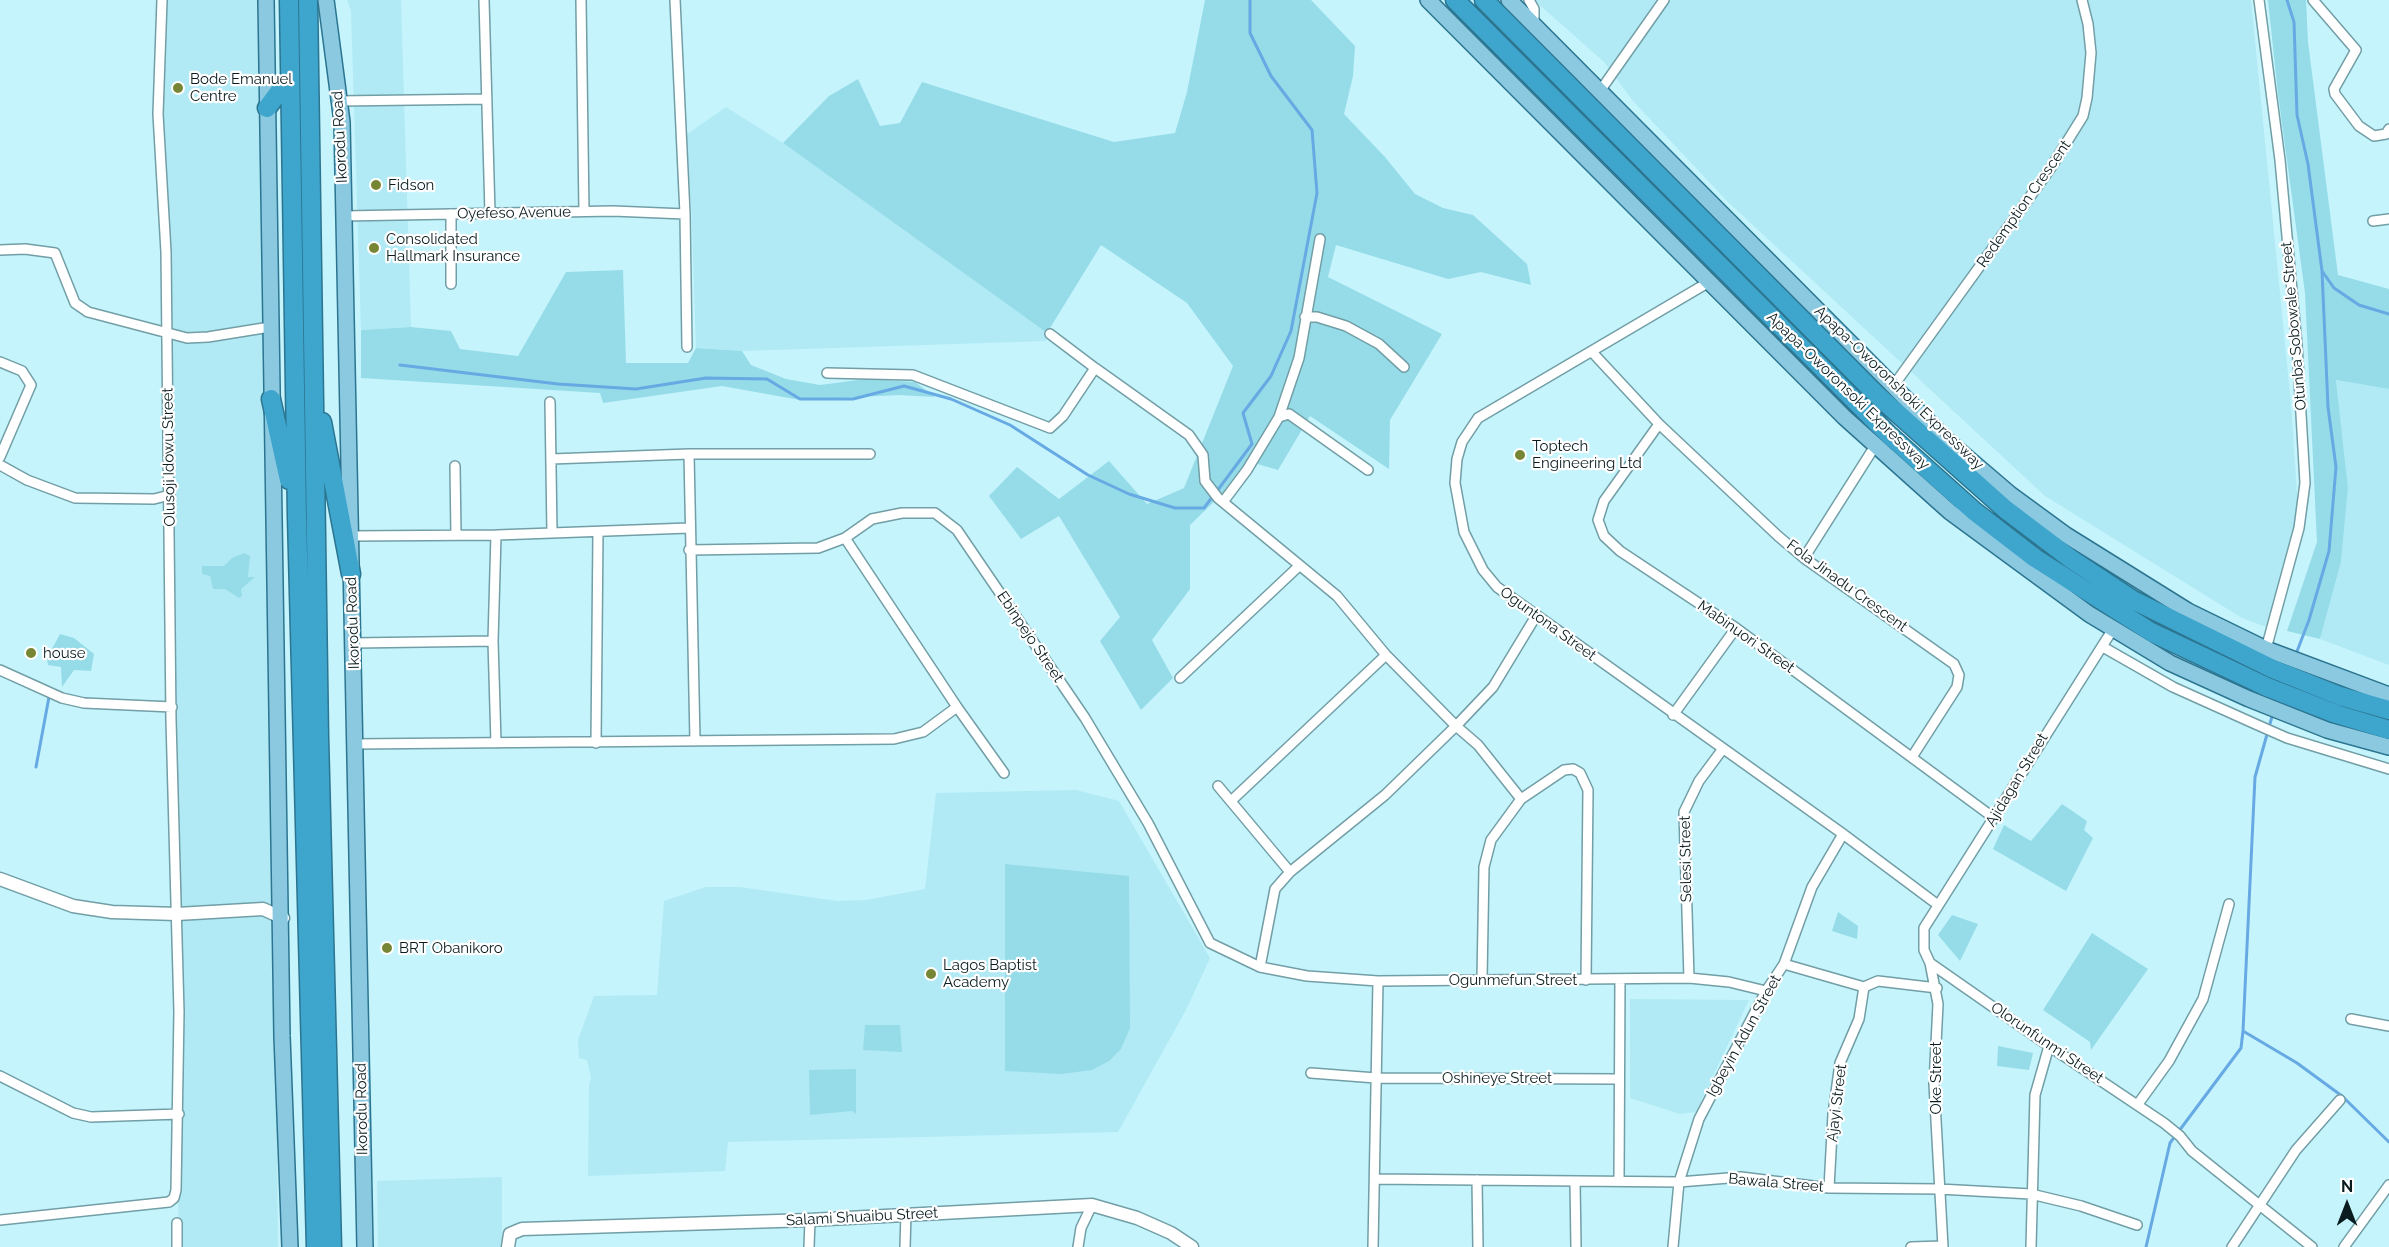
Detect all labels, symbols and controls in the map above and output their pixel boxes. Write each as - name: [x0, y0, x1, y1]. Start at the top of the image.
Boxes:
- place label: Bode Emanuel Centre: [190, 70, 292, 105]
- marker: Bode Emanuel Centre: [171, 81, 185, 95]
- street label: Ikorodu Road: [329, 91, 351, 183]
- street label: Redemption Crescent: [1973, 137, 2075, 271]
- place label: Fidson: [388, 176, 434, 194]
- marker: Fidson: [369, 178, 383, 192]
- street label: Oyefeso Avenue: [457, 203, 571, 223]
- place label: Consolidated Hallmark Insurance: [386, 230, 520, 265]
- marker: Consolidated Hallmark Insurance: [367, 241, 381, 255]
- street label: Otunba Sobowale Street: [2278, 241, 2310, 411]
- street label: Apapa-Oworonshoki Expressway: [1811, 302, 1987, 474]
- street label: Apapa-Oworonsoki Expressway: [1763, 308, 1933, 474]
- street label: Olusoji Idowu Street: [159, 387, 179, 527]
- place label: Toptech Engineering Ltd: [1532, 437, 1642, 472]
- marker: Toptech Engineering Ltd: [1513, 448, 1527, 462]
- street label: Fola Jinadu Crescent: [1783, 536, 1911, 636]
- street label: Ikorodu Road: [342, 577, 364, 669]
- street label: Oguntona Street: [1496, 583, 1600, 665]
- street label: Ebinpejo Street: [993, 588, 1067, 686]
- street label: Mabinuori Street: [1694, 597, 1798, 677]
- place label: house: [43, 644, 86, 662]
- marker: house: [24, 646, 38, 660]
- street label: Ajidagan Street: [1982, 730, 2052, 830]
- street label: Selesi Street: [1676, 815, 1696, 903]
- place label: BRT Obanikoro: [399, 939, 503, 957]
- marker: BRT Obanikoro: [380, 941, 394, 955]
- place label: Lagos Baptist Academy: [943, 956, 1037, 991]
- marker: Lagos Baptist Academy: [924, 967, 938, 981]
- street label: Ogunmefun Street: [1449, 971, 1577, 989]
- street label: Igbeyin Adun Street: [1703, 972, 1785, 1100]
- street label: Olorunfunmi Street: [1987, 999, 2107, 1087]
- street label: Oke Street: [1927, 1041, 1945, 1115]
- street label: Ikorodu Road: [352, 1063, 372, 1155]
- street label: Ajayi Street: [1823, 1063, 1851, 1143]
- street label: Oshineye Street: [1442, 1069, 1552, 1087]
- street label: Bawala Street: [1728, 1170, 1824, 1196]
- north arrow: [2317, 1175, 2377, 1235]
- text: N: [2341, 1177, 2353, 1196]
- street label: Salami Shuaibu Street: [786, 1204, 938, 1230]

